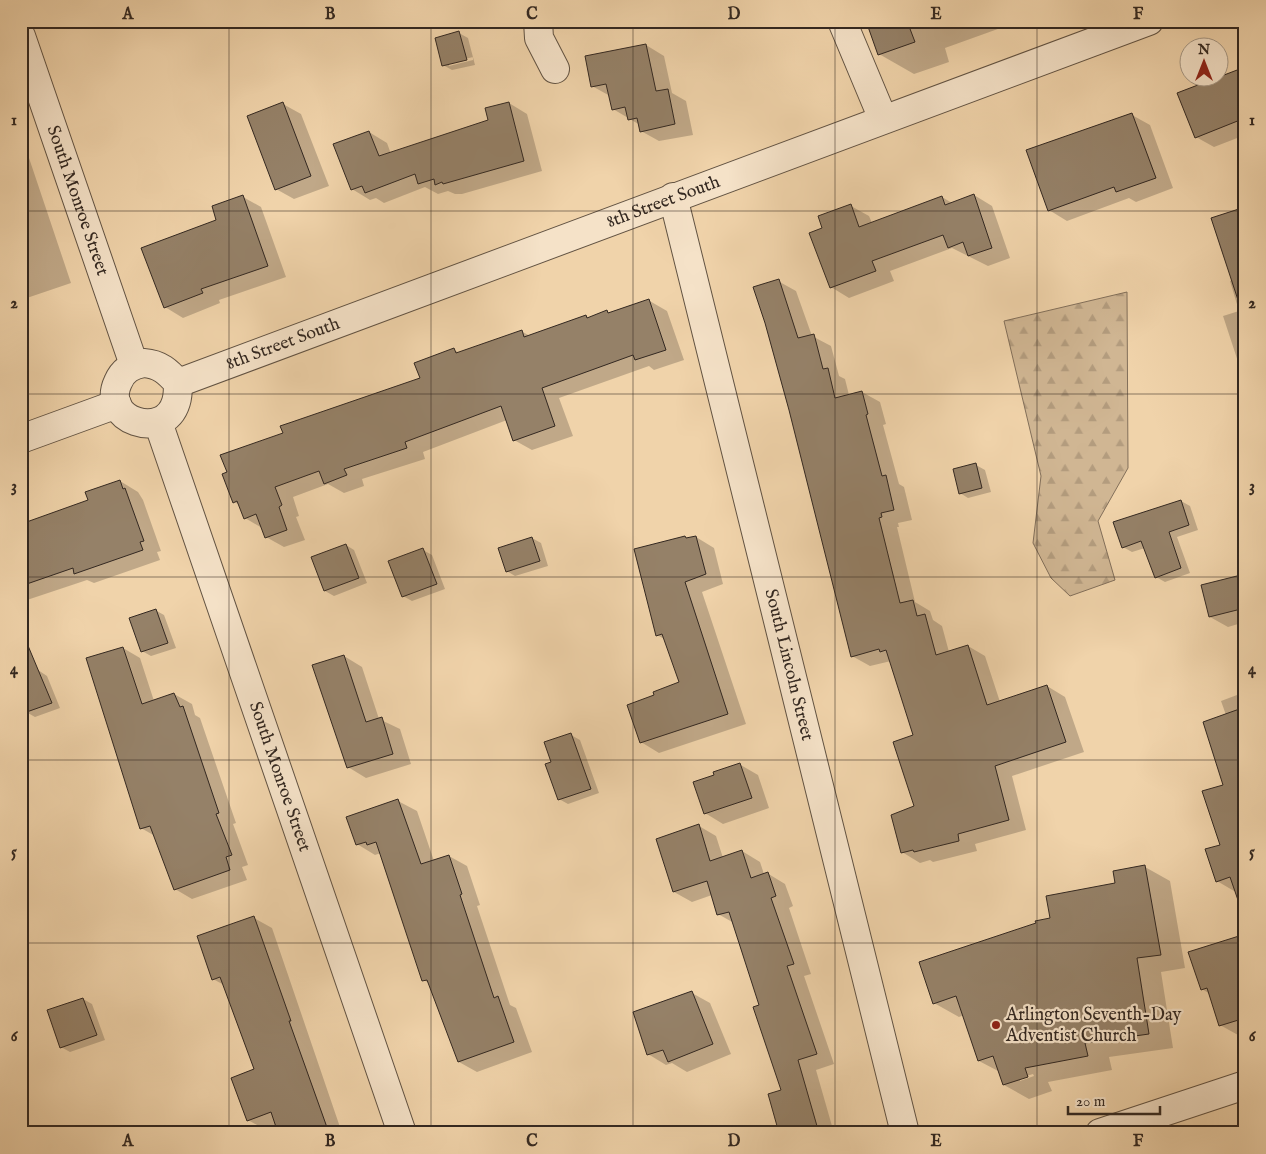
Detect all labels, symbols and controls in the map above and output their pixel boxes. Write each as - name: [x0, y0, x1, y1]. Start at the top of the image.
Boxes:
- text: A: [122, 5, 135, 25]
- text: B: [325, 5, 336, 25]
- text: C: [526, 5, 538, 25]
- text: D: [728, 5, 741, 25]
- text: E: [930, 5, 942, 25]
- text: F: [1133, 5, 1144, 25]
- north arrow: [1178, 38, 1228, 88]
- text: N: [1197, 41, 1210, 59]
- text: 1: [11, 111, 17, 131]
- text: 1: [1249, 111, 1255, 131]
- street label: South Monroe Street: [41, 122, 114, 279]
- street label: 8th Street South: [603, 170, 724, 234]
- text: 2: [10, 294, 18, 314]
- text: 2: [1248, 294, 1256, 314]
- street label: 8th Street South: [223, 312, 343, 376]
- text: 3: [11, 477, 17, 497]
- text: 3: [1249, 477, 1255, 497]
- street label: South Lincoln Street: [759, 586, 819, 743]
- text: 4: [10, 660, 19, 680]
- text: 4: [1248, 660, 1257, 680]
- street label: South Monroe Street: [243, 699, 316, 855]
- text: 5: [11, 843, 17, 863]
- text: 5: [1249, 843, 1255, 863]
- place label: Arlington Seventh-Day Adventist Church: [1005, 1004, 1182, 1048]
- marker: Arlington Seventh-Day Adventist Church: [990, 1019, 1002, 1031]
- text: 6: [11, 1027, 19, 1047]
- text: 6: [1249, 1027, 1257, 1047]
- scale bar: [1068, 1084, 1161, 1116]
- text: 20 m: [1076, 1092, 1106, 1111]
- text: A: [122, 1132, 135, 1152]
- text: B: [325, 1132, 336, 1152]
- text: C: [526, 1132, 538, 1152]
- text: D: [728, 1132, 741, 1152]
- text: E: [930, 1132, 942, 1152]
- text: F: [1133, 1132, 1144, 1152]

